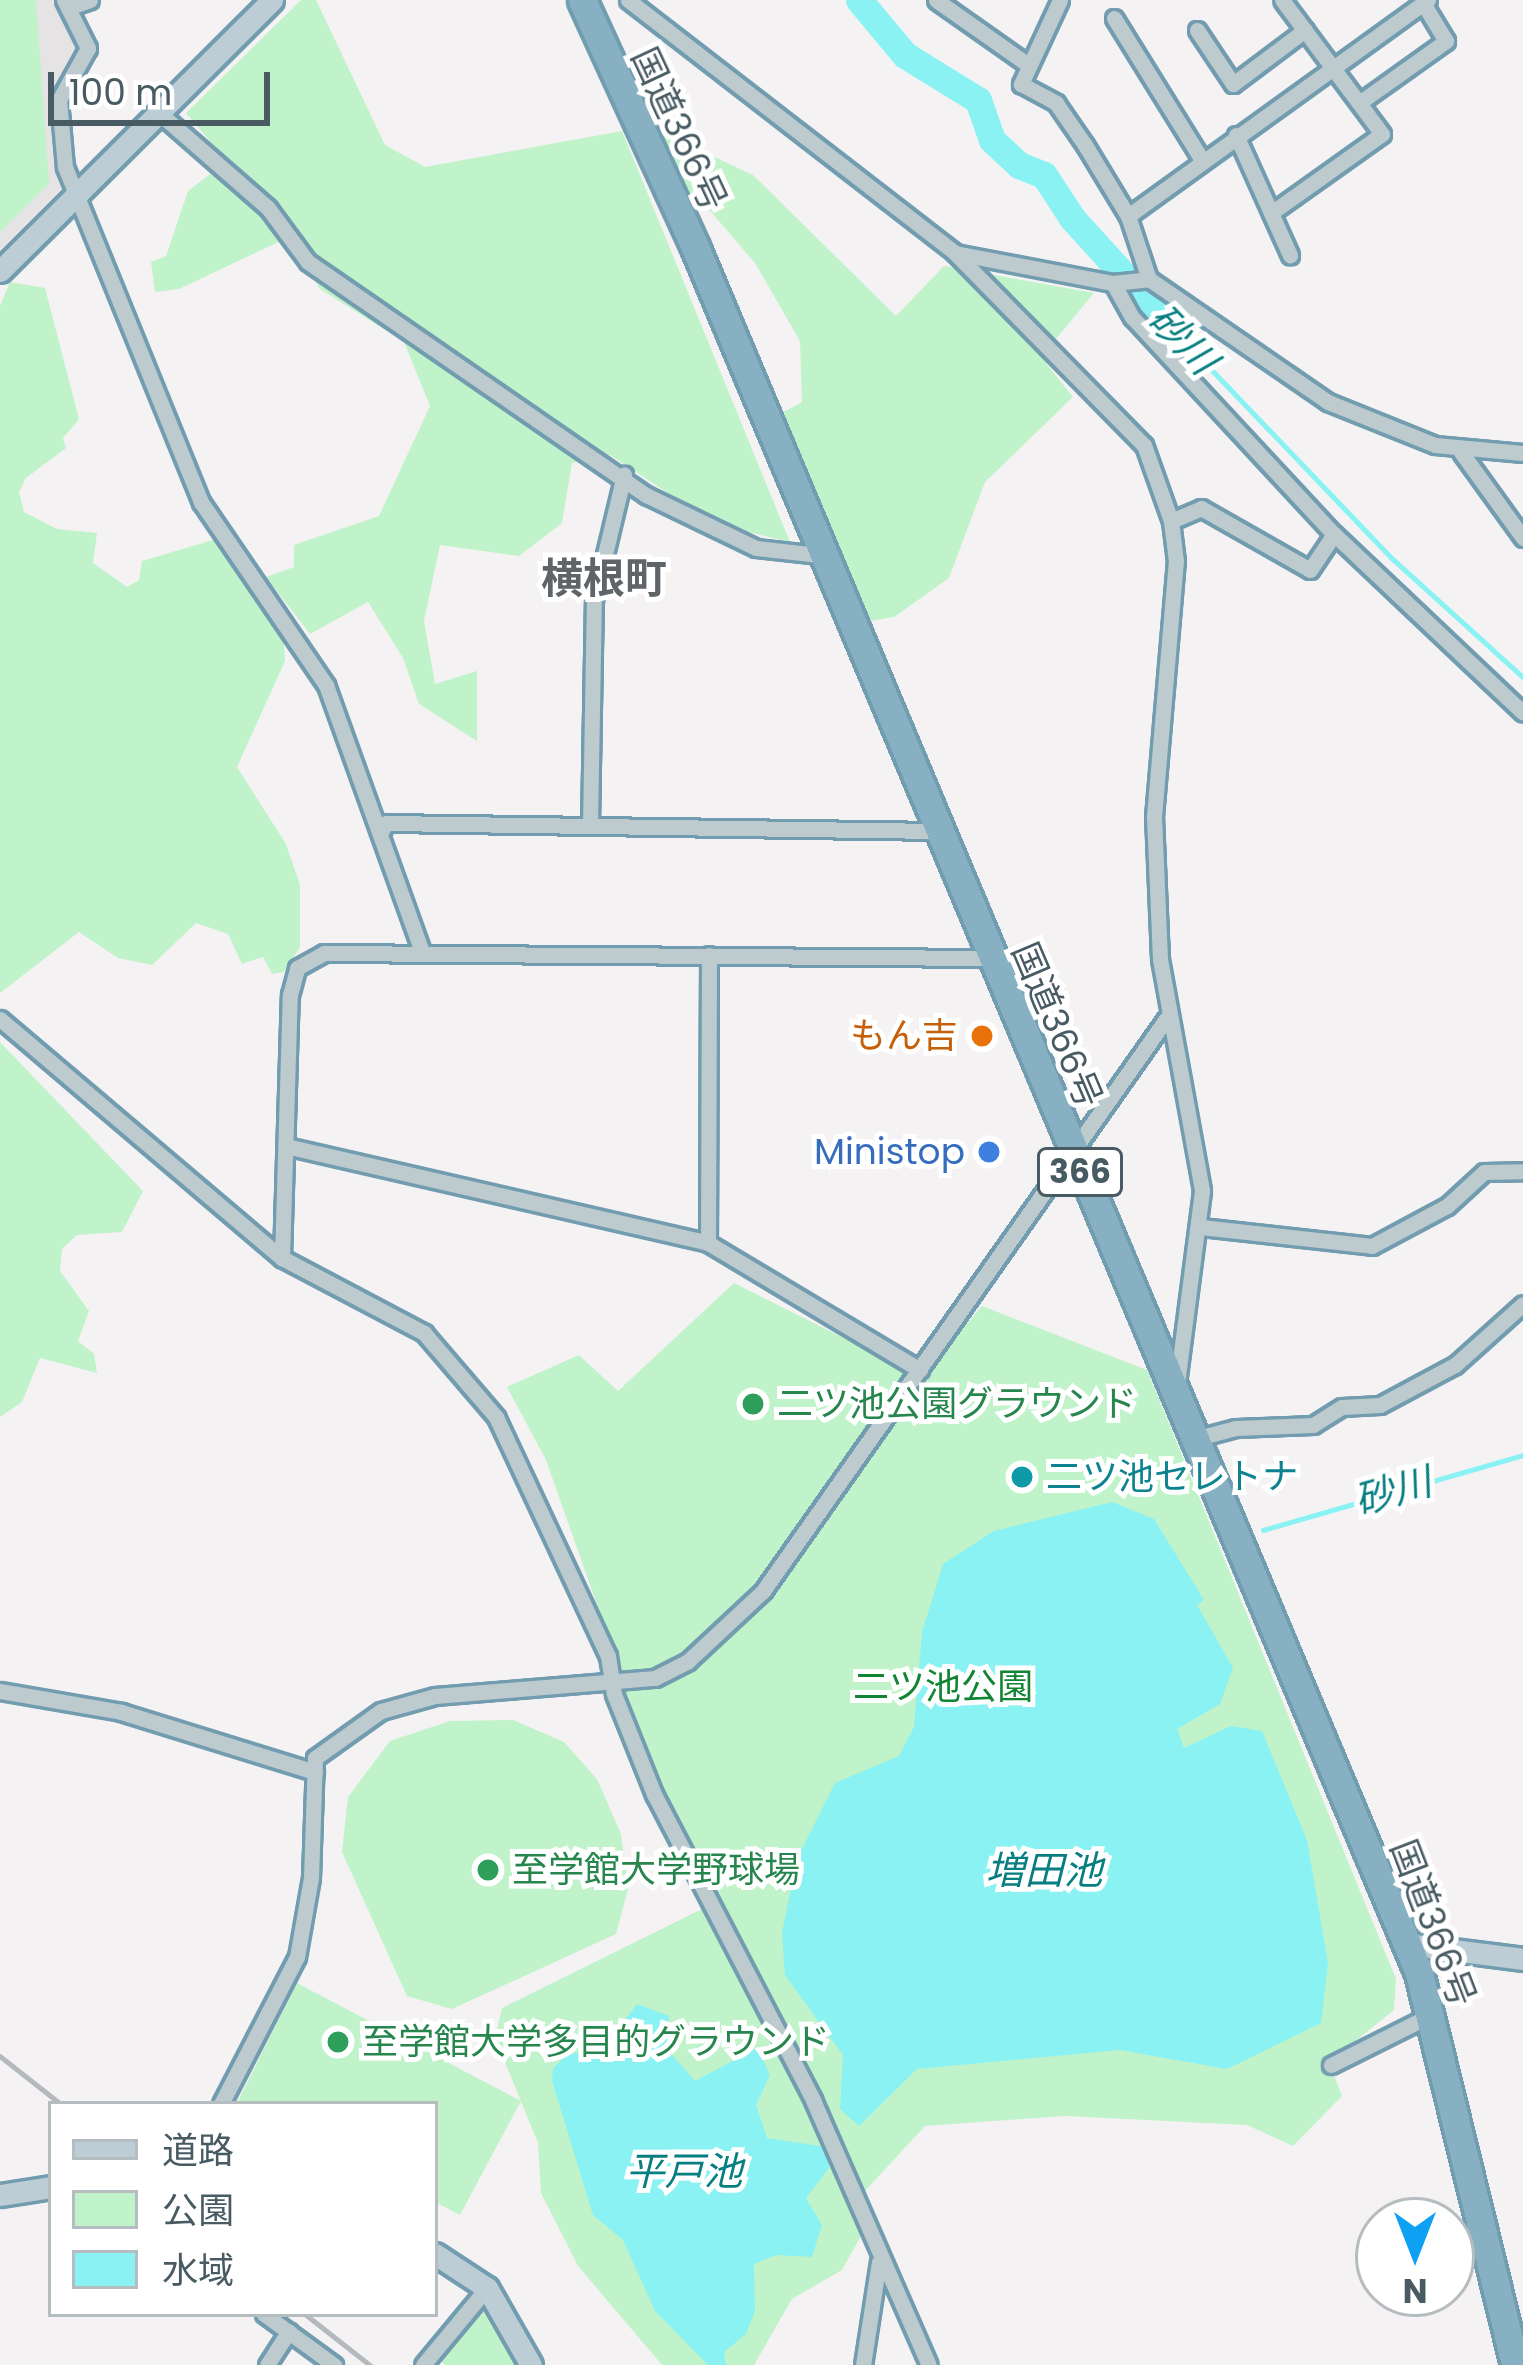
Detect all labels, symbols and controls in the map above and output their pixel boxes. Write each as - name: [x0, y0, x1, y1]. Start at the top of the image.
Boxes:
- street label: 国道366号: [622, 41, 736, 217]
- scale bar: [54, 48, 276, 122]
- text: 100 m: [69, 67, 172, 118]
- water label: 砂川: [1138, 296, 1226, 384]
- district label: 横根町: [541, 554, 667, 604]
- street label: 国道366号: [1003, 936, 1111, 1114]
- place label: もん吉: [850, 1014, 958, 1058]
- marker: もん吉: [969, 1023, 995, 1049]
- place label: Ministop: [814, 1130, 965, 1174]
- marker: Ministop: [976, 1139, 1002, 1165]
- road number: 366: [1035, 1145, 1125, 1199]
- place label: 二ツ池公園グラウンド: [777, 1382, 1137, 1426]
- marker: 二ツ池公園グラウンド: [740, 1391, 766, 1417]
- place label: 二ツ池セレトナ: [1046, 1455, 1298, 1499]
- water label: 砂川: [1349, 1459, 1437, 1525]
- marker: 二ツ池セレトナ: [1009, 1464, 1035, 1490]
- park label: 二ツ池公園: [853, 1665, 1033, 1709]
- street label: 国道366号: [1381, 1834, 1485, 2012]
- place label: 至学館大学野球場: [512, 1848, 800, 1892]
- water label: 増田池: [986, 1848, 1102, 1894]
- marker: 至学館大学野球場: [475, 1857, 501, 1883]
- place label: 至学館大学多目的グラウンド: [362, 2020, 830, 2064]
- marker: 至学館大学多目的グラウンド: [325, 2029, 351, 2055]
- legend: [48, 2101, 438, 2317]
- text: 道路: [162, 2125, 234, 2176]
- water label: 平戸池: [626, 2149, 742, 2195]
- text: 公園: [162, 2185, 234, 2236]
- north arrow: [1355, 2197, 1475, 2317]
- text: 水域: [162, 2245, 234, 2296]
- text: N: [1403, 2267, 1427, 2314]

